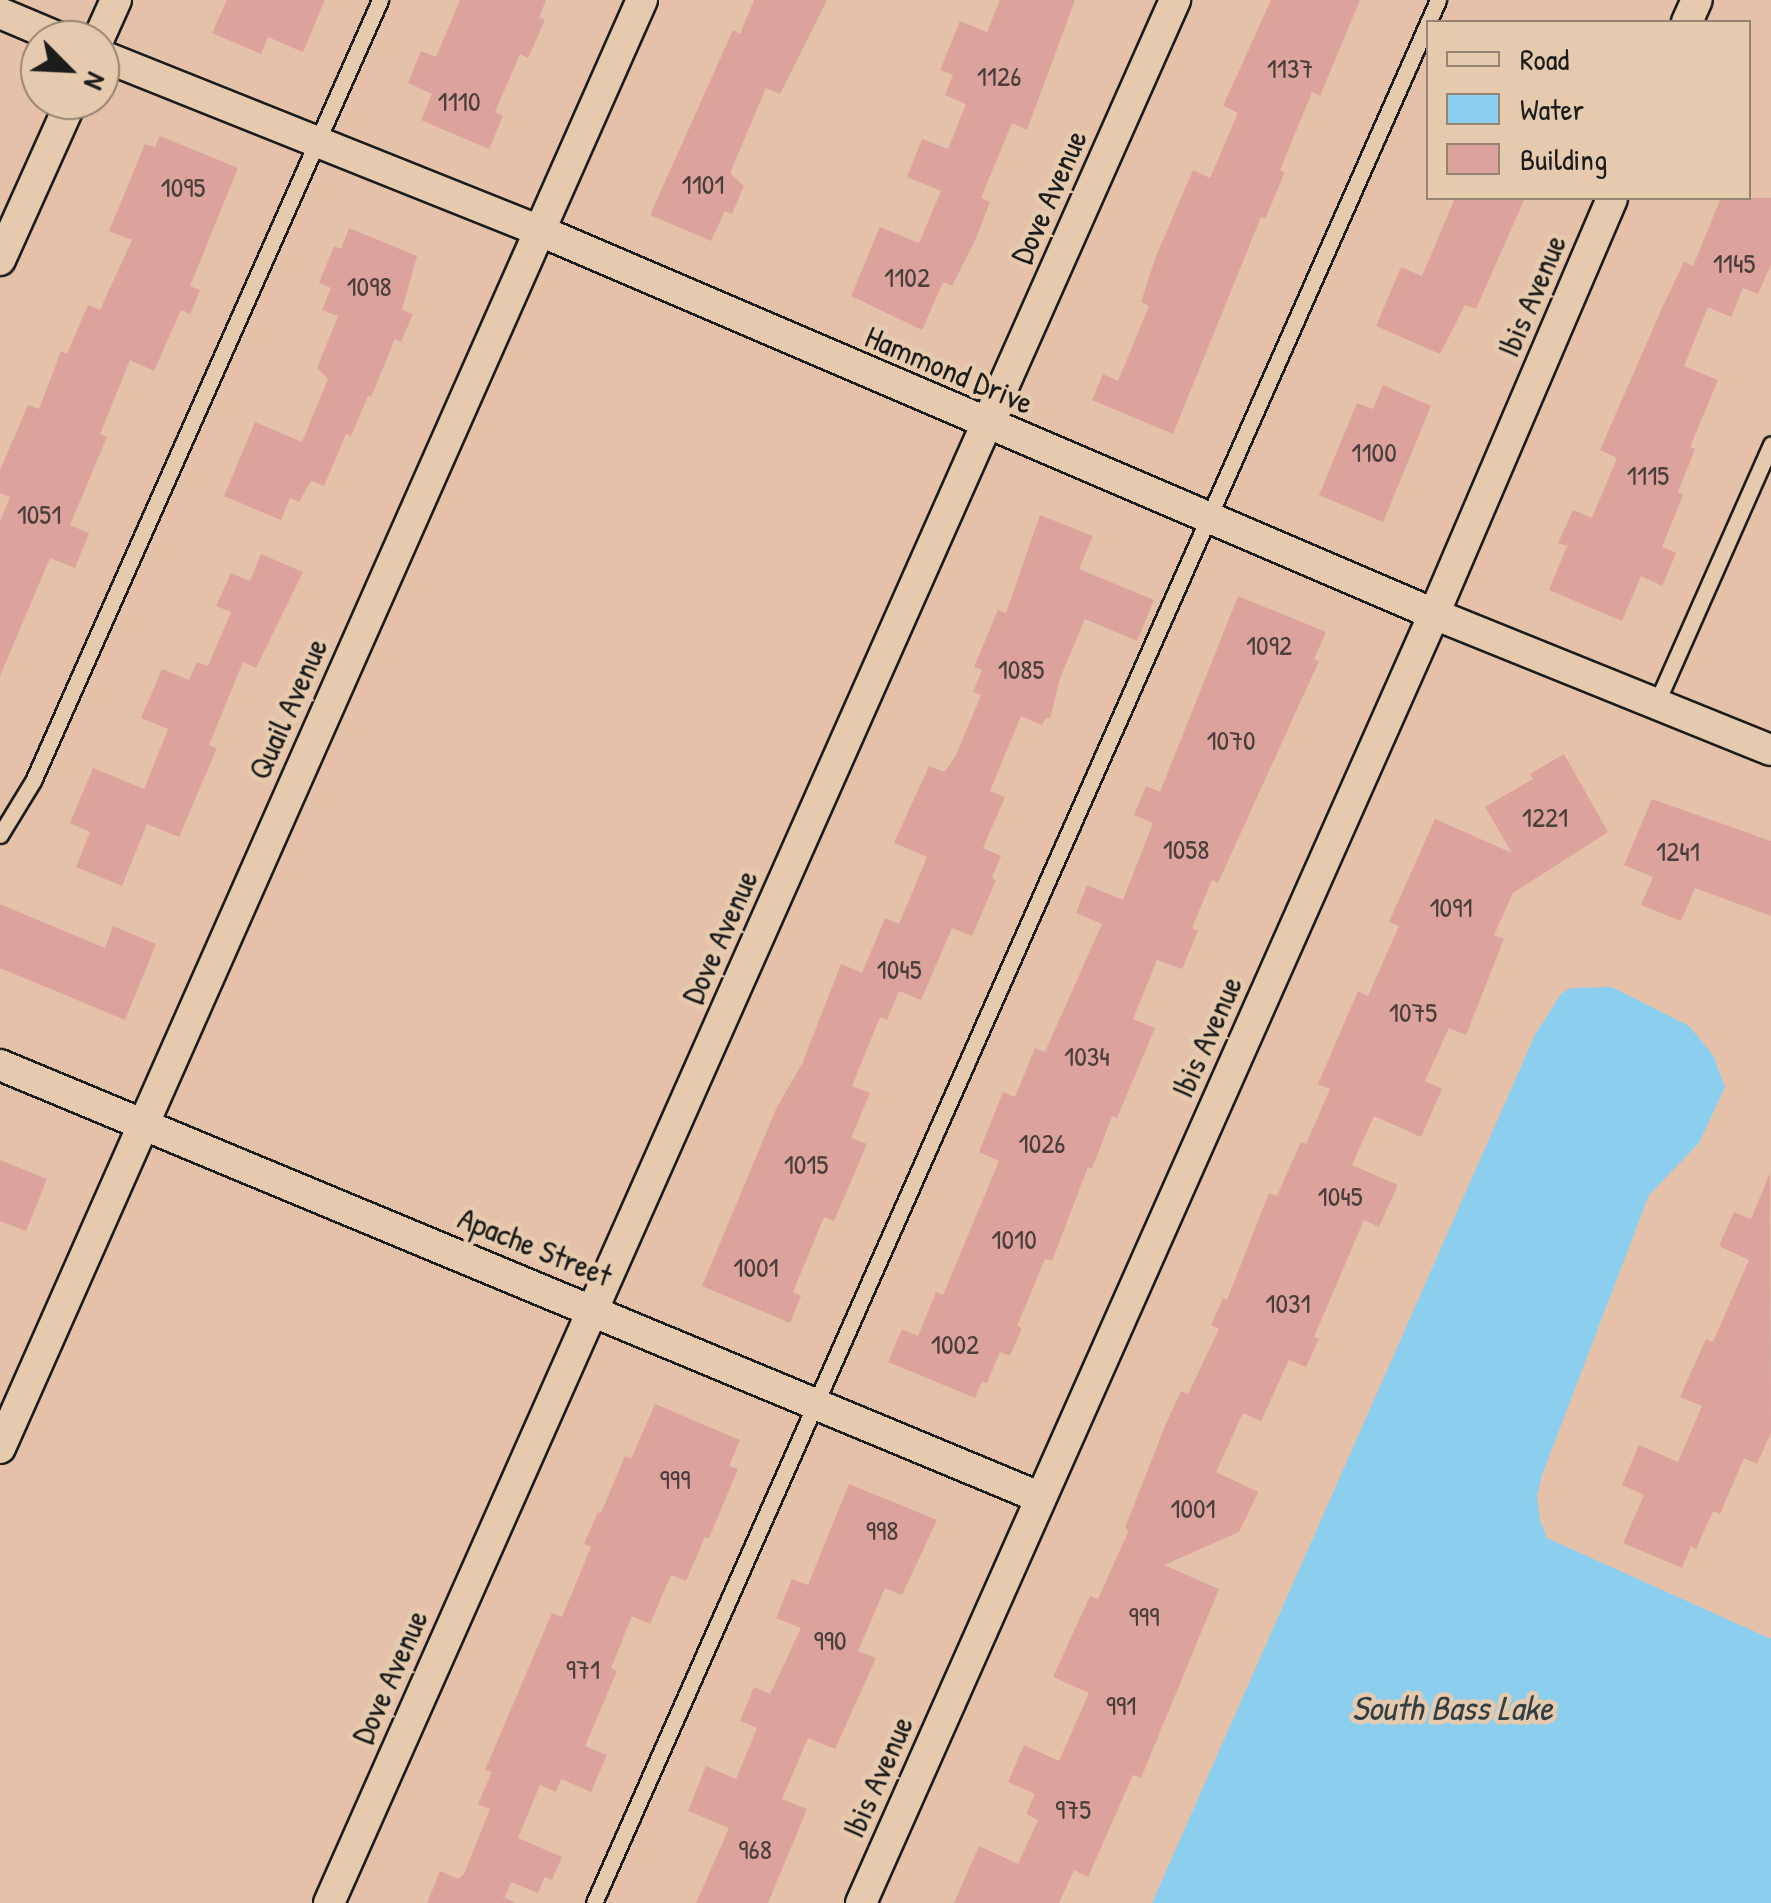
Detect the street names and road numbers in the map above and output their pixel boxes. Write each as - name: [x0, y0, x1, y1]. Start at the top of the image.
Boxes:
- street label: Dove Avenue: [1003, 124, 1095, 270]
- street label: Ibis Avenue: [1489, 229, 1575, 363]
- street label: Hammond Drive: [859, 317, 1039, 423]
- street label: Quail Avenue: [240, 632, 336, 786]
- street label: Dove Avenue: [674, 864, 766, 1010]
- street label: Ibis Avenue: [1163, 970, 1251, 1104]
- street label: Apache Street: [453, 1199, 617, 1295]
- street label: Dove Avenue: [344, 1604, 436, 1750]
- street label: Ibis Avenue: [834, 1710, 922, 1844]

